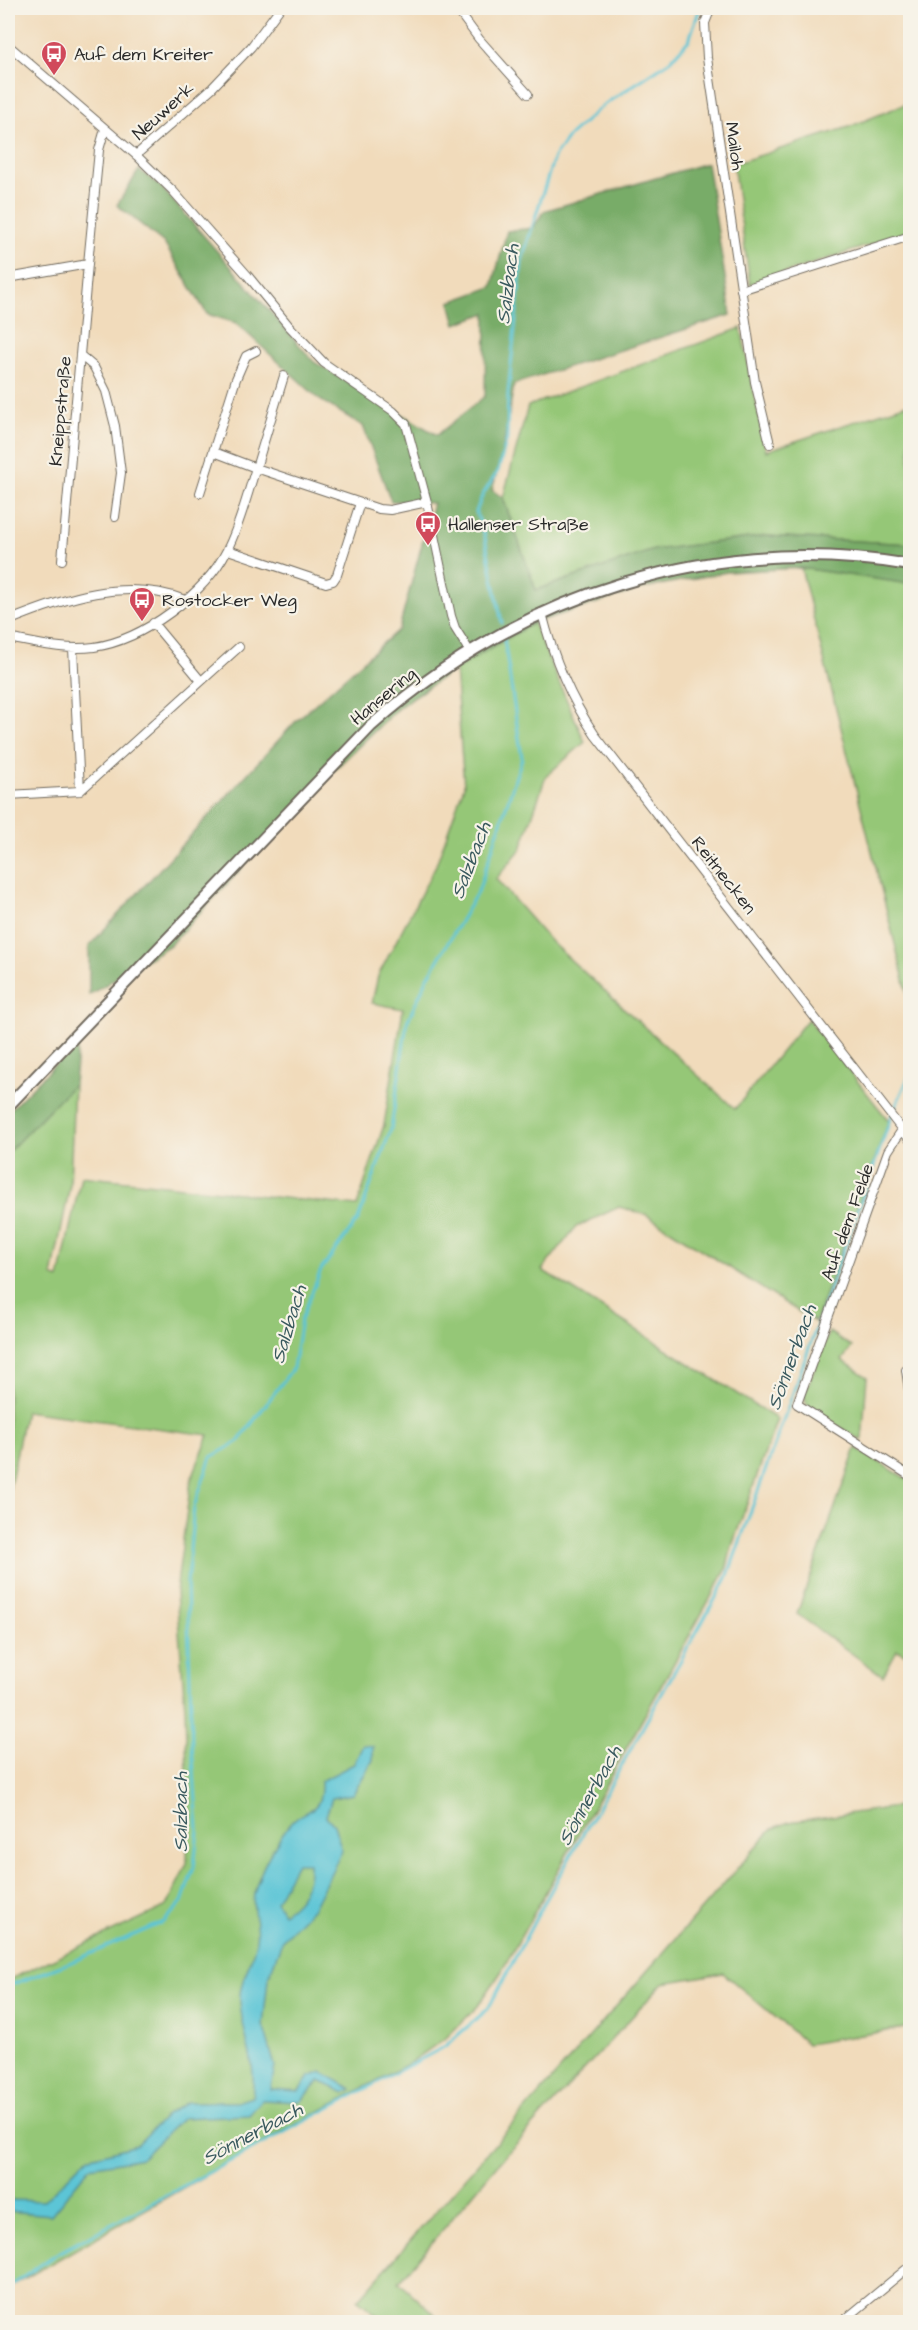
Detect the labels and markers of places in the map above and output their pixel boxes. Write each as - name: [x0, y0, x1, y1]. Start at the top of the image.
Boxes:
- bus stop icon: Auf dem Kreiter: [39, 39, 69, 77]
- place label: Auf dem Kreiter: [74, 42, 213, 67]
- bus stop icon: Hallenser Straße: [413, 509, 443, 547]
- place label: Hallenser Straße: [448, 512, 589, 537]
- bus stop icon: Rostocker Weg: [127, 585, 157, 623]
- place label: Rostocker Weg: [162, 588, 297, 614]

